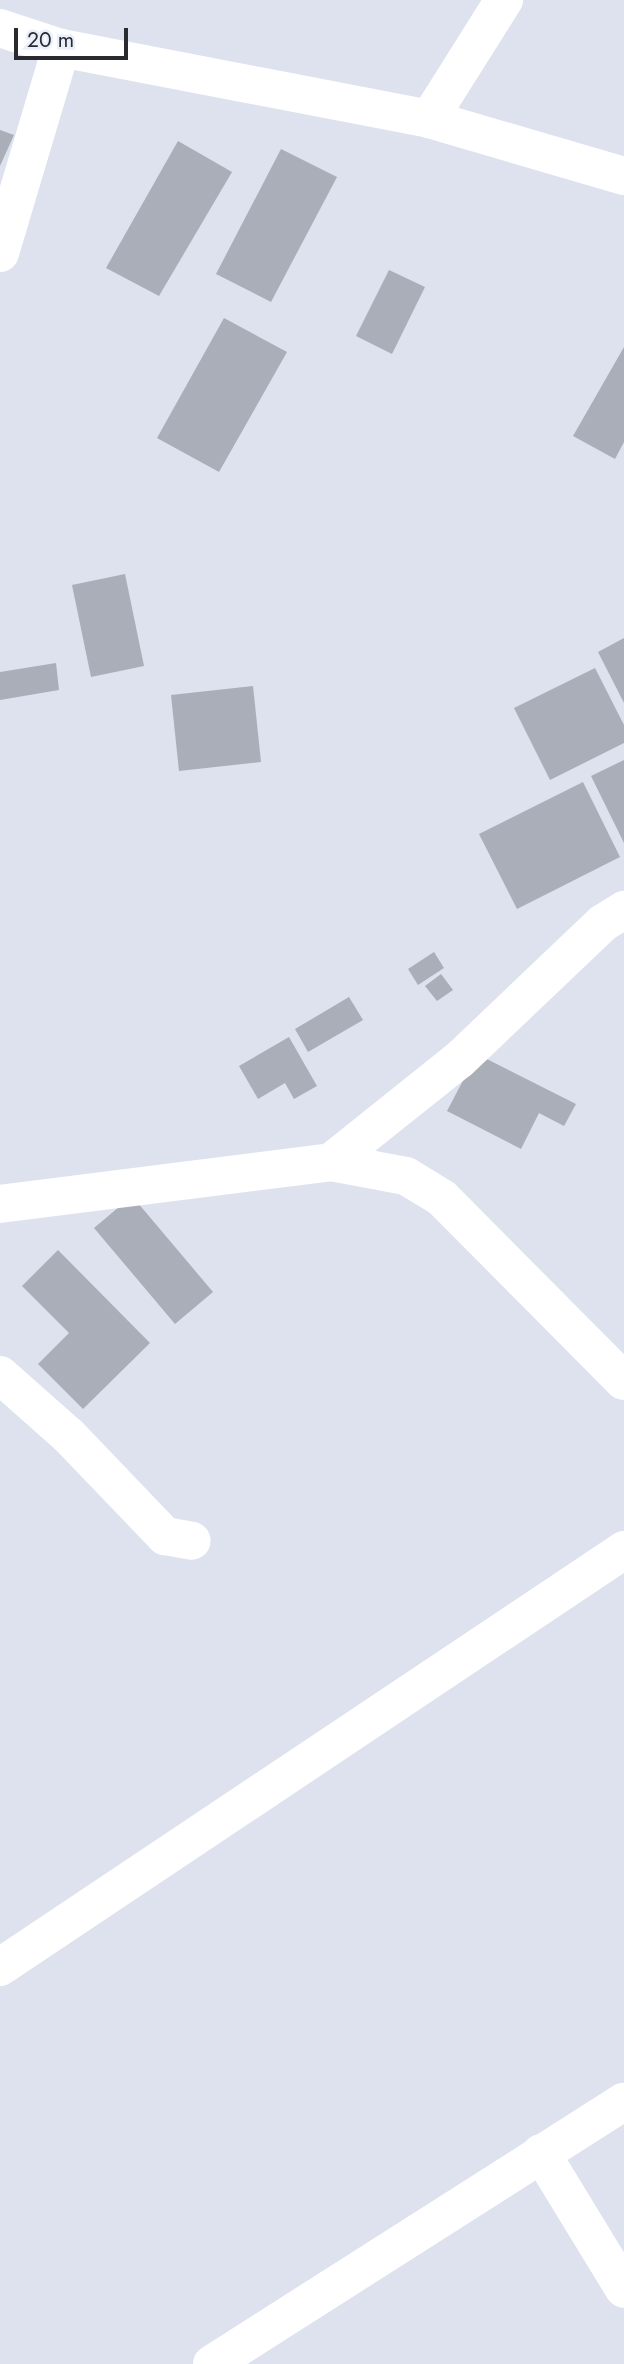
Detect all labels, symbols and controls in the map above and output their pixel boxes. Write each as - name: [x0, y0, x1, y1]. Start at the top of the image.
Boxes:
- scale bar: [18, 14, 131, 58]
- text: 20 m: [27, 25, 74, 55]

